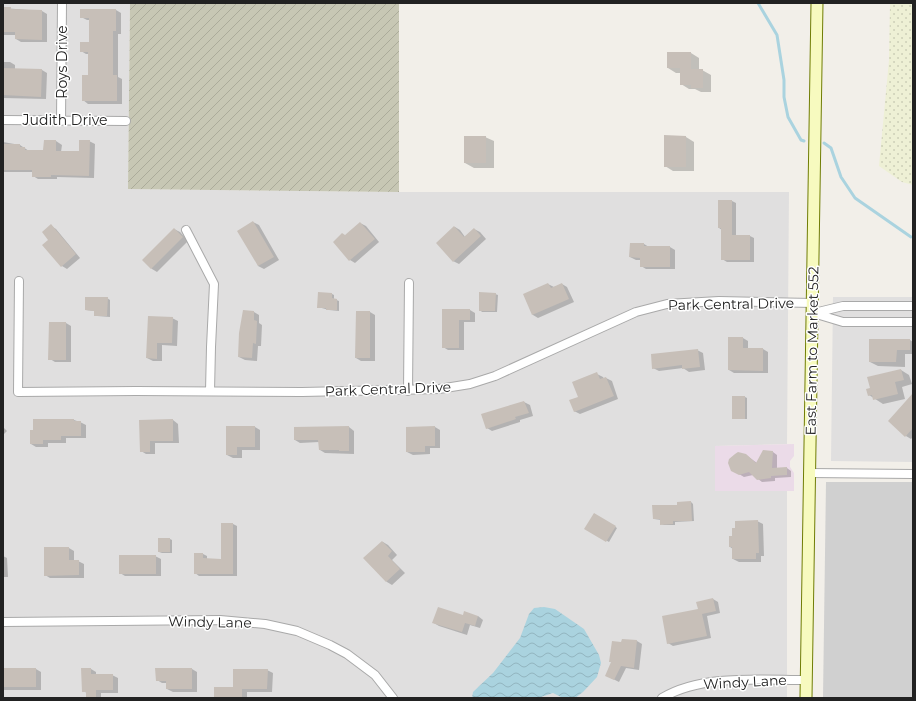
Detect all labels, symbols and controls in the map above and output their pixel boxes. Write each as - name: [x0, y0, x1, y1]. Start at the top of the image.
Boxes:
- street label: Roys Drive: [53, 25, 71, 99]
- street label: Judith Drive: [21, 111, 108, 129]
- street label: East Farm to Market 552: [802, 266, 822, 436]
- street label: Park Central Drive: [668, 294, 794, 314]
- street label: Park Central Drive: [325, 378, 451, 400]
- street label: Windy Lane: [168, 612, 252, 632]
- street label: Windy Lane: [703, 671, 787, 693]

